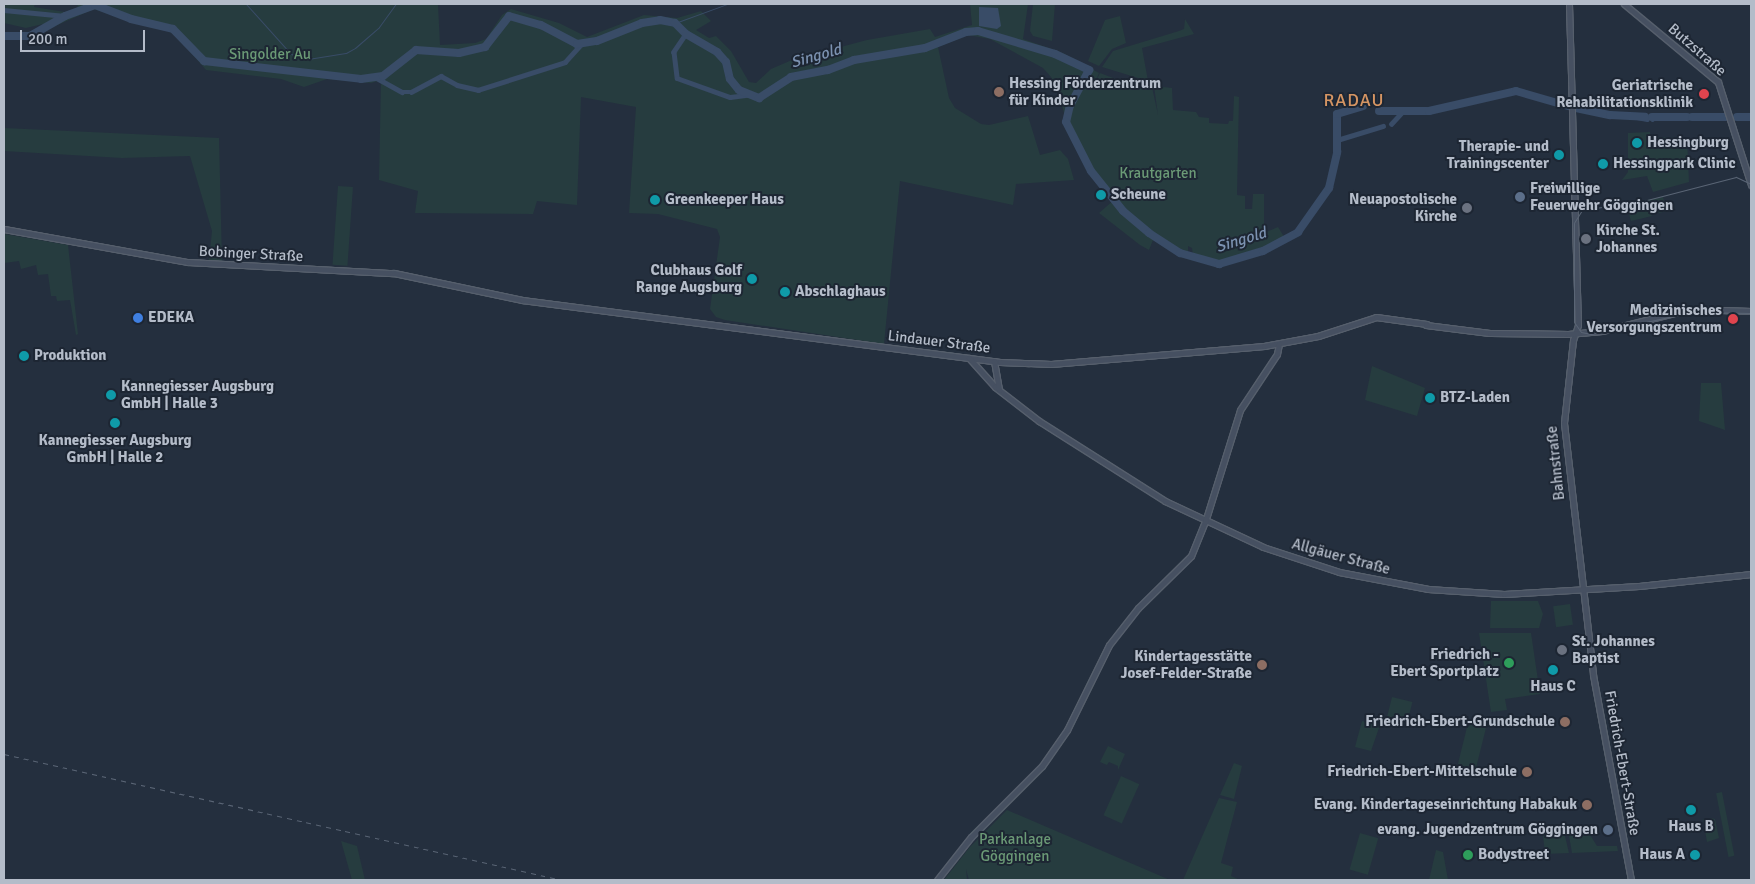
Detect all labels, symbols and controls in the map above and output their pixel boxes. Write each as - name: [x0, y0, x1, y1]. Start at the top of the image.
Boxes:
- scale bar: [22, 20, 148, 52]
- street label: Butzstraße: [1664, 20, 1730, 80]
- text: 200 m: [28, 30, 68, 48]
- water label: Singold: [788, 40, 844, 72]
- park label: Singolder Au: [229, 46, 311, 64]
- place label: Hessing Förderzentrum für Kinder: [1009, 74, 1161, 109]
- place label: Geriatrische Rehabilitationsklinik: [1556, 76, 1693, 111]
- marker: Hessing Förderzentrum für Kinder: [993, 86, 1005, 98]
- marker: Geriatrische Rehabilitationsklinik: [1697, 87, 1711, 101]
- district label: RADAU: [1323, 89, 1385, 111]
- place label: Hessingburg: [1647, 134, 1729, 152]
- place label: Therapie- und Trainingscenter: [1447, 137, 1549, 172]
- marker: Hessingburg: [1631, 137, 1643, 149]
- marker: Therapie- und Trainingscenter: [1553, 149, 1565, 161]
- place label: Hessingpark Clinic: [1613, 155, 1736, 173]
- marker: Hessingpark Clinic: [1597, 158, 1609, 170]
- park label: Krautgarten: [1119, 165, 1197, 183]
- place label: Freiwillige Feuerwehr Göggingen: [1530, 179, 1673, 214]
- place label: Scheune: [1111, 186, 1166, 204]
- marker: Scheune: [1095, 189, 1107, 201]
- place label: Neuapostolische Kirche: [1349, 190, 1457, 225]
- place label: Greenkeeper Haus: [665, 191, 784, 209]
- marker: Freiwillige Feuerwehr Göggingen: [1514, 191, 1526, 203]
- marker: Greenkeeper Haus: [649, 194, 661, 206]
- marker: Neuapostolische Kirche: [1461, 202, 1473, 214]
- place label: Kirche St. Johannes: [1596, 221, 1660, 256]
- water label: Singold: [1213, 223, 1269, 257]
- marker: Kirche St. Johannes: [1580, 233, 1592, 245]
- street label: Bobinger Straße: [198, 242, 304, 266]
- place label: Clubhaus Golf Range Augsburg: [636, 261, 742, 296]
- marker: Clubhaus Golf Range Augsburg: [746, 273, 758, 285]
- place label: Abschlaghaus: [795, 283, 886, 301]
- marker: Abschlaghaus: [779, 286, 791, 298]
- place label: Medizinisches Versorgungszentrum: [1587, 301, 1722, 336]
- place label: EDEKA: [148, 309, 194, 327]
- marker: EDEKA: [132, 312, 144, 324]
- marker: Medizinisches Versorgungszentrum: [1726, 312, 1740, 326]
- street label: Lindauer Straße: [887, 327, 991, 357]
- place label: Produktion: [34, 347, 107, 365]
- marker: Produktion: [18, 350, 30, 362]
- place label: Kannegiesser Augsburg GmbH | Halle 3: [121, 377, 274, 412]
- marker: Kannegiesser Augsburg GmbH | Halle 3: [105, 389, 117, 401]
- place label: BTZ-Laden: [1440, 389, 1510, 407]
- marker: BTZ-Laden: [1424, 392, 1436, 404]
- marker: Kannegiesser Augsburg GmbH | Halle 2: [109, 417, 121, 429]
- street label: Bahnstraße: [1543, 425, 1569, 501]
- place label: Kannegiesser Augsburg GmbH | Halle 2: [38, 431, 192, 466]
- street label: Allgäuer Straße: [1290, 535, 1392, 579]
- place label: St. Johannes Baptist: [1572, 632, 1655, 667]
- marker: St. Johannes Baptist: [1556, 644, 1568, 656]
- place label: Friedrich - Ebert Sportplatz: [1390, 645, 1499, 680]
- place label: Kindertagesstätte Josef-Felder-Straße: [1120, 647, 1252, 682]
- marker: Friedrich - Ebert Sportplatz: [1503, 657, 1515, 669]
- marker: Kindertagesstätte Josef-Felder-Straße: [1256, 659, 1268, 671]
- marker: Haus C: [1547, 664, 1559, 676]
- place label: Haus C: [1530, 678, 1576, 696]
- street label: Friedrich-Ebert-Straße: [1600, 689, 1644, 837]
- place label: Friedrich-Ebert-Grundschule: [1365, 713, 1555, 731]
- marker: Friedrich-Ebert-Grundschule: [1559, 716, 1571, 728]
- place label: Friedrich-Ebert-Mittelschule: [1327, 763, 1517, 781]
- marker: Friedrich-Ebert-Mittelschule: [1521, 766, 1533, 778]
- place label: Evang. Kindertageseinrichtung Habakuk: [1314, 796, 1577, 814]
- marker: Evang. Kindertageseinrichtung Habakuk: [1581, 799, 1593, 811]
- marker: Haus B: [1685, 804, 1697, 816]
- place label: Haus B: [1668, 818, 1714, 836]
- place label: evang. Jugendzentrum Göggingen: [1377, 821, 1598, 839]
- marker: evang. Jugendzentrum Göggingen: [1602, 824, 1614, 836]
- park label: Parkanlage Göggingen: [979, 830, 1051, 865]
- place label: Bodystreet: [1478, 846, 1549, 864]
- place label: Haus A: [1639, 846, 1685, 864]
- marker: Bodystreet: [1462, 849, 1474, 861]
- marker: Haus A: [1689, 849, 1701, 861]

